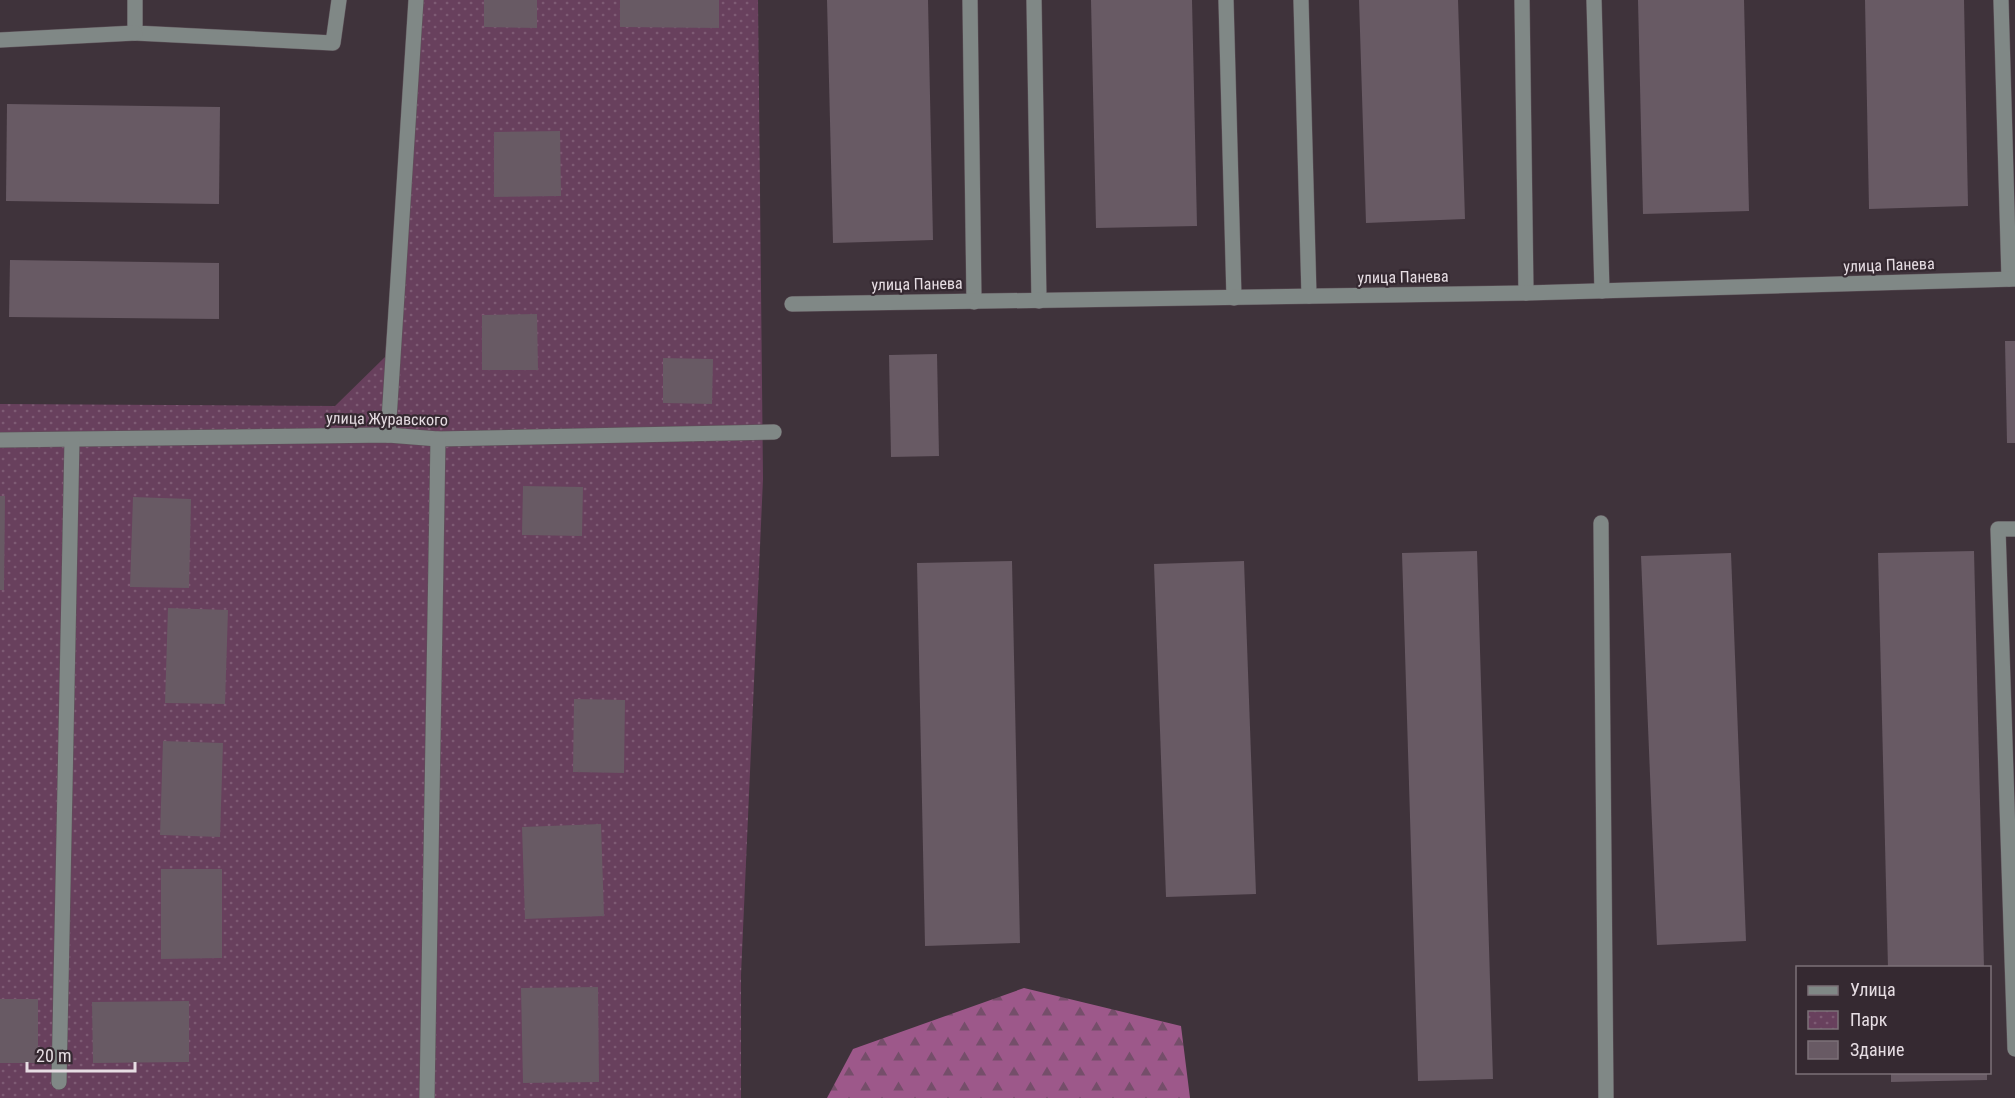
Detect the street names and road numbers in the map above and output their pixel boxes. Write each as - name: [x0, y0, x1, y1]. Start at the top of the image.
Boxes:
- street label: улица Панева: [1843, 254, 1935, 276]
- street label: улица Панева: [1357, 267, 1449, 287]
- street label: улица Панева: [871, 274, 963, 294]
- street label: улица Журавского: [326, 408, 448, 430]

